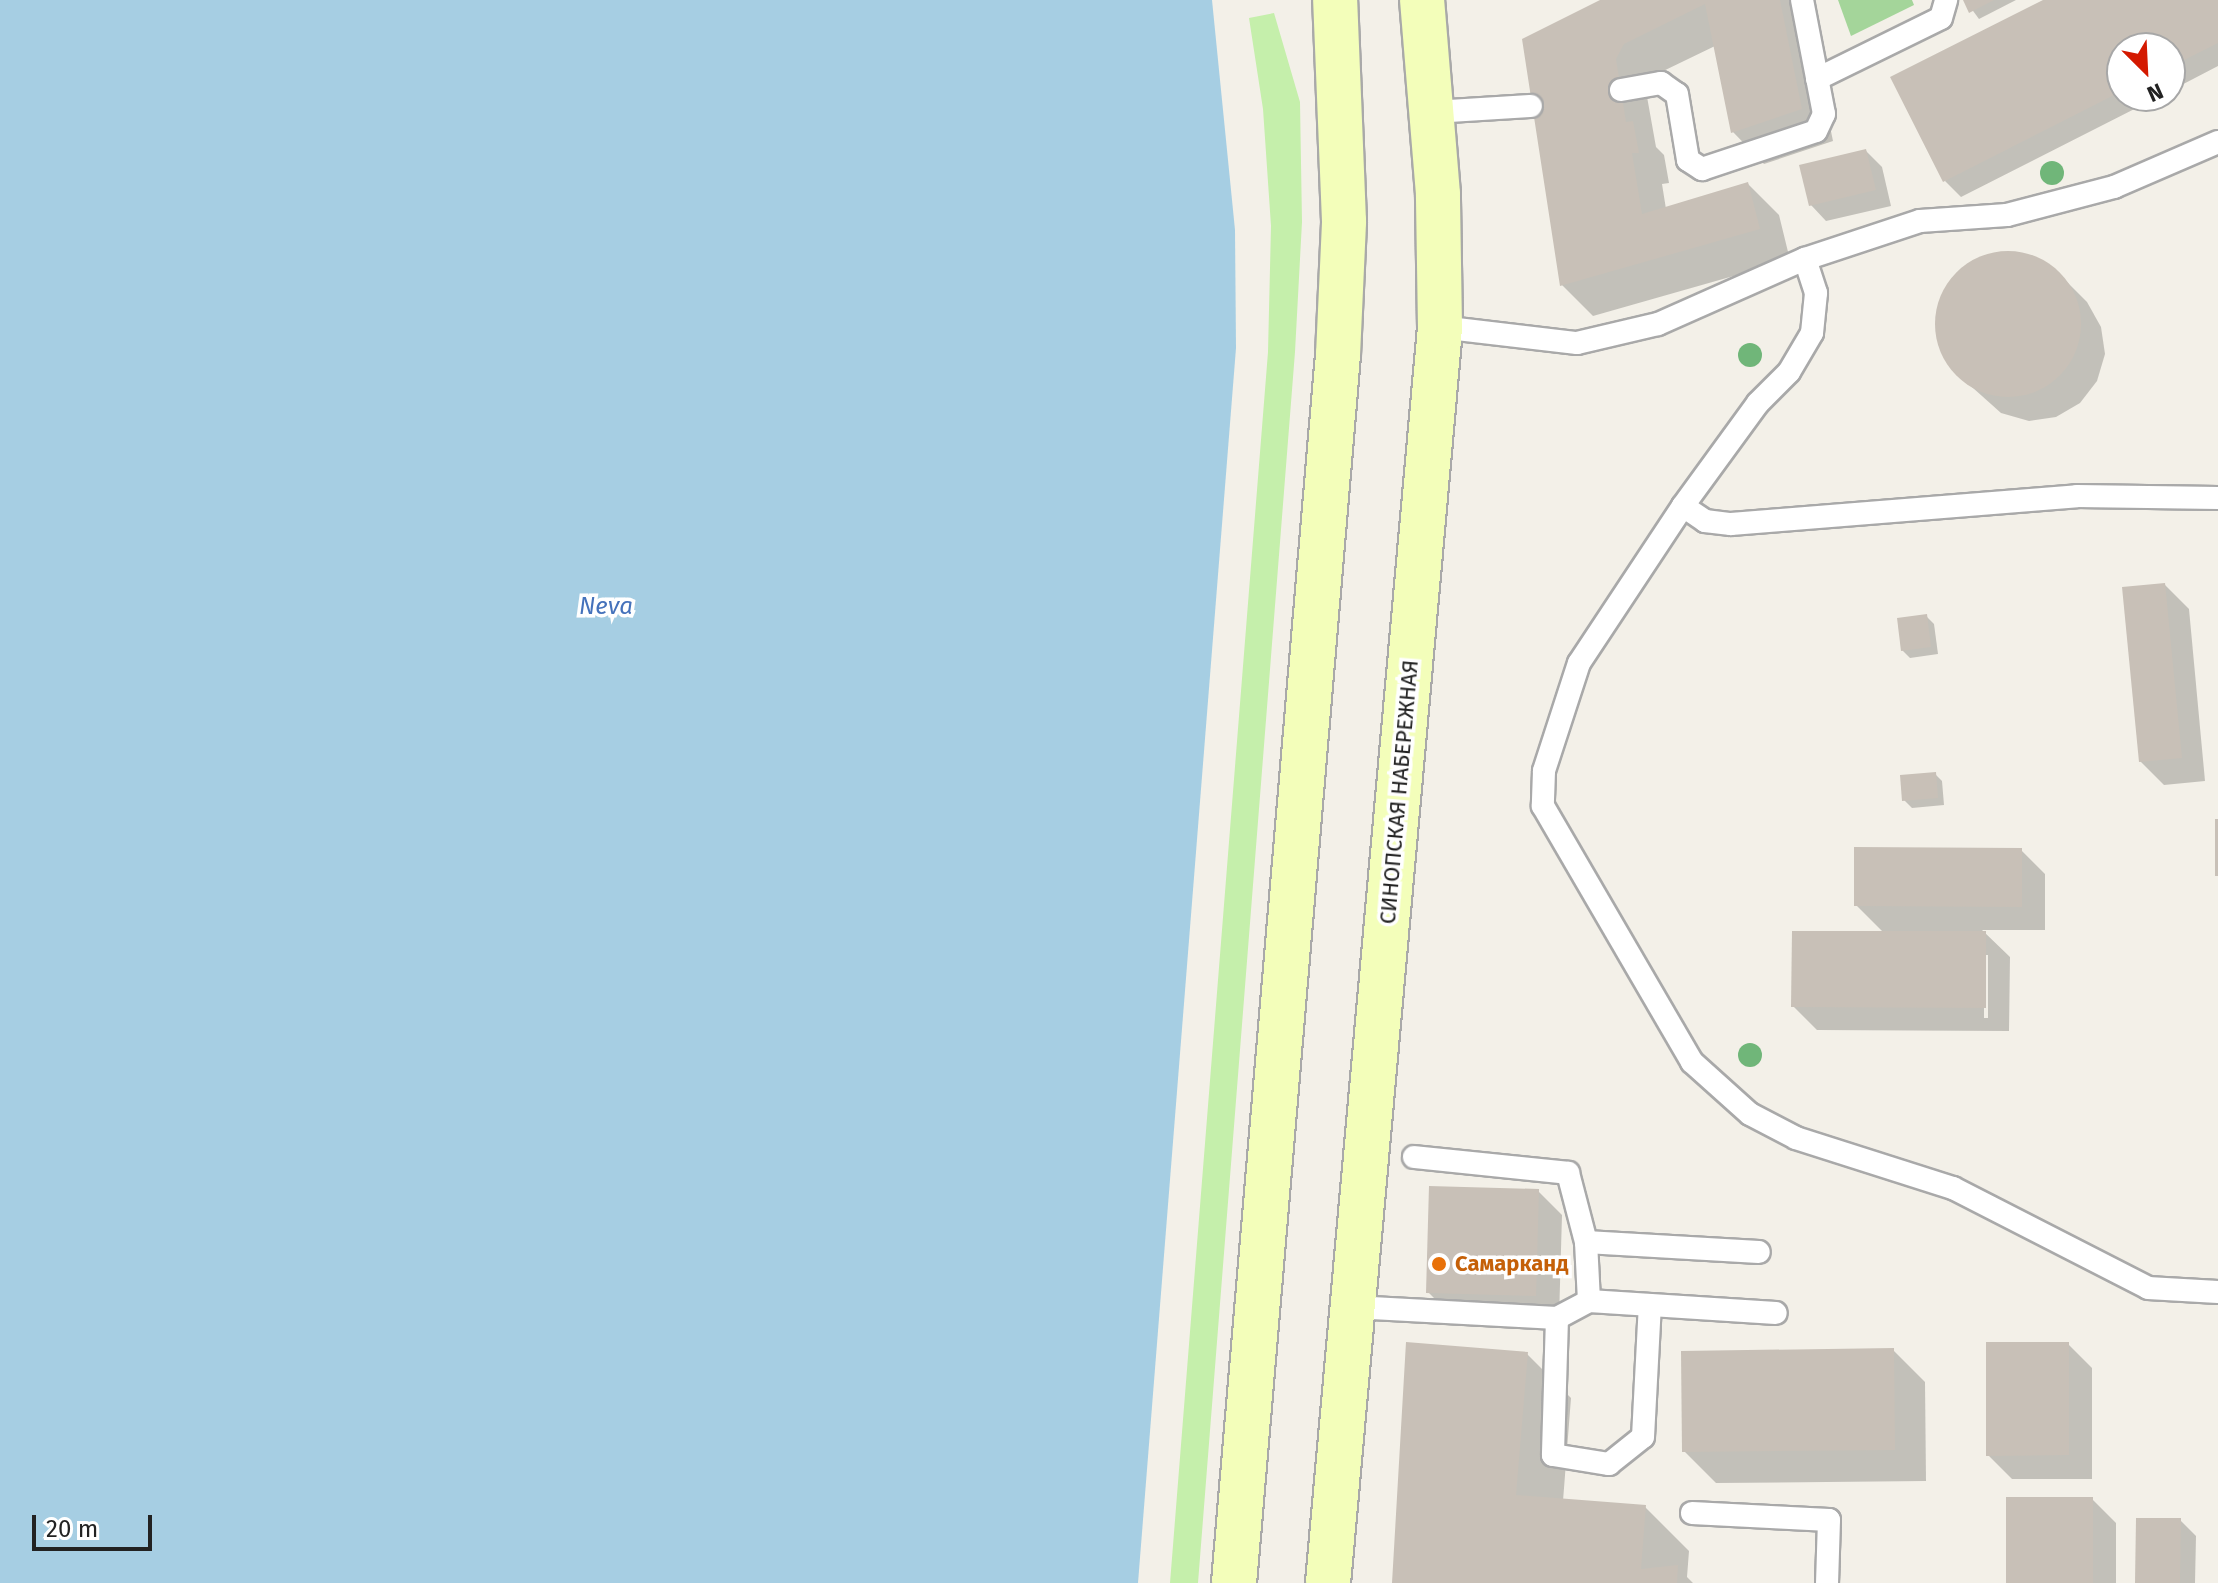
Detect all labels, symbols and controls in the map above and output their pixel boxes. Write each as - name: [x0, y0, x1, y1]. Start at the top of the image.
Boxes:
- north arrow: [2106, 32, 2186, 112]
- text: N: [2143, 77, 2167, 108]
- water label: Neva: [579, 593, 633, 621]
- street label: СИНОПСКАЯ НАБЕРЕЖНАЯ: [1374, 659, 1424, 925]
- place label: Самарканд: [1455, 1251, 1568, 1277]
- marker: Самарканд: [1430, 1255, 1448, 1273]
- scale bar: [36, 1499, 156, 1549]
- text: 20 m: [46, 1515, 98, 1543]

